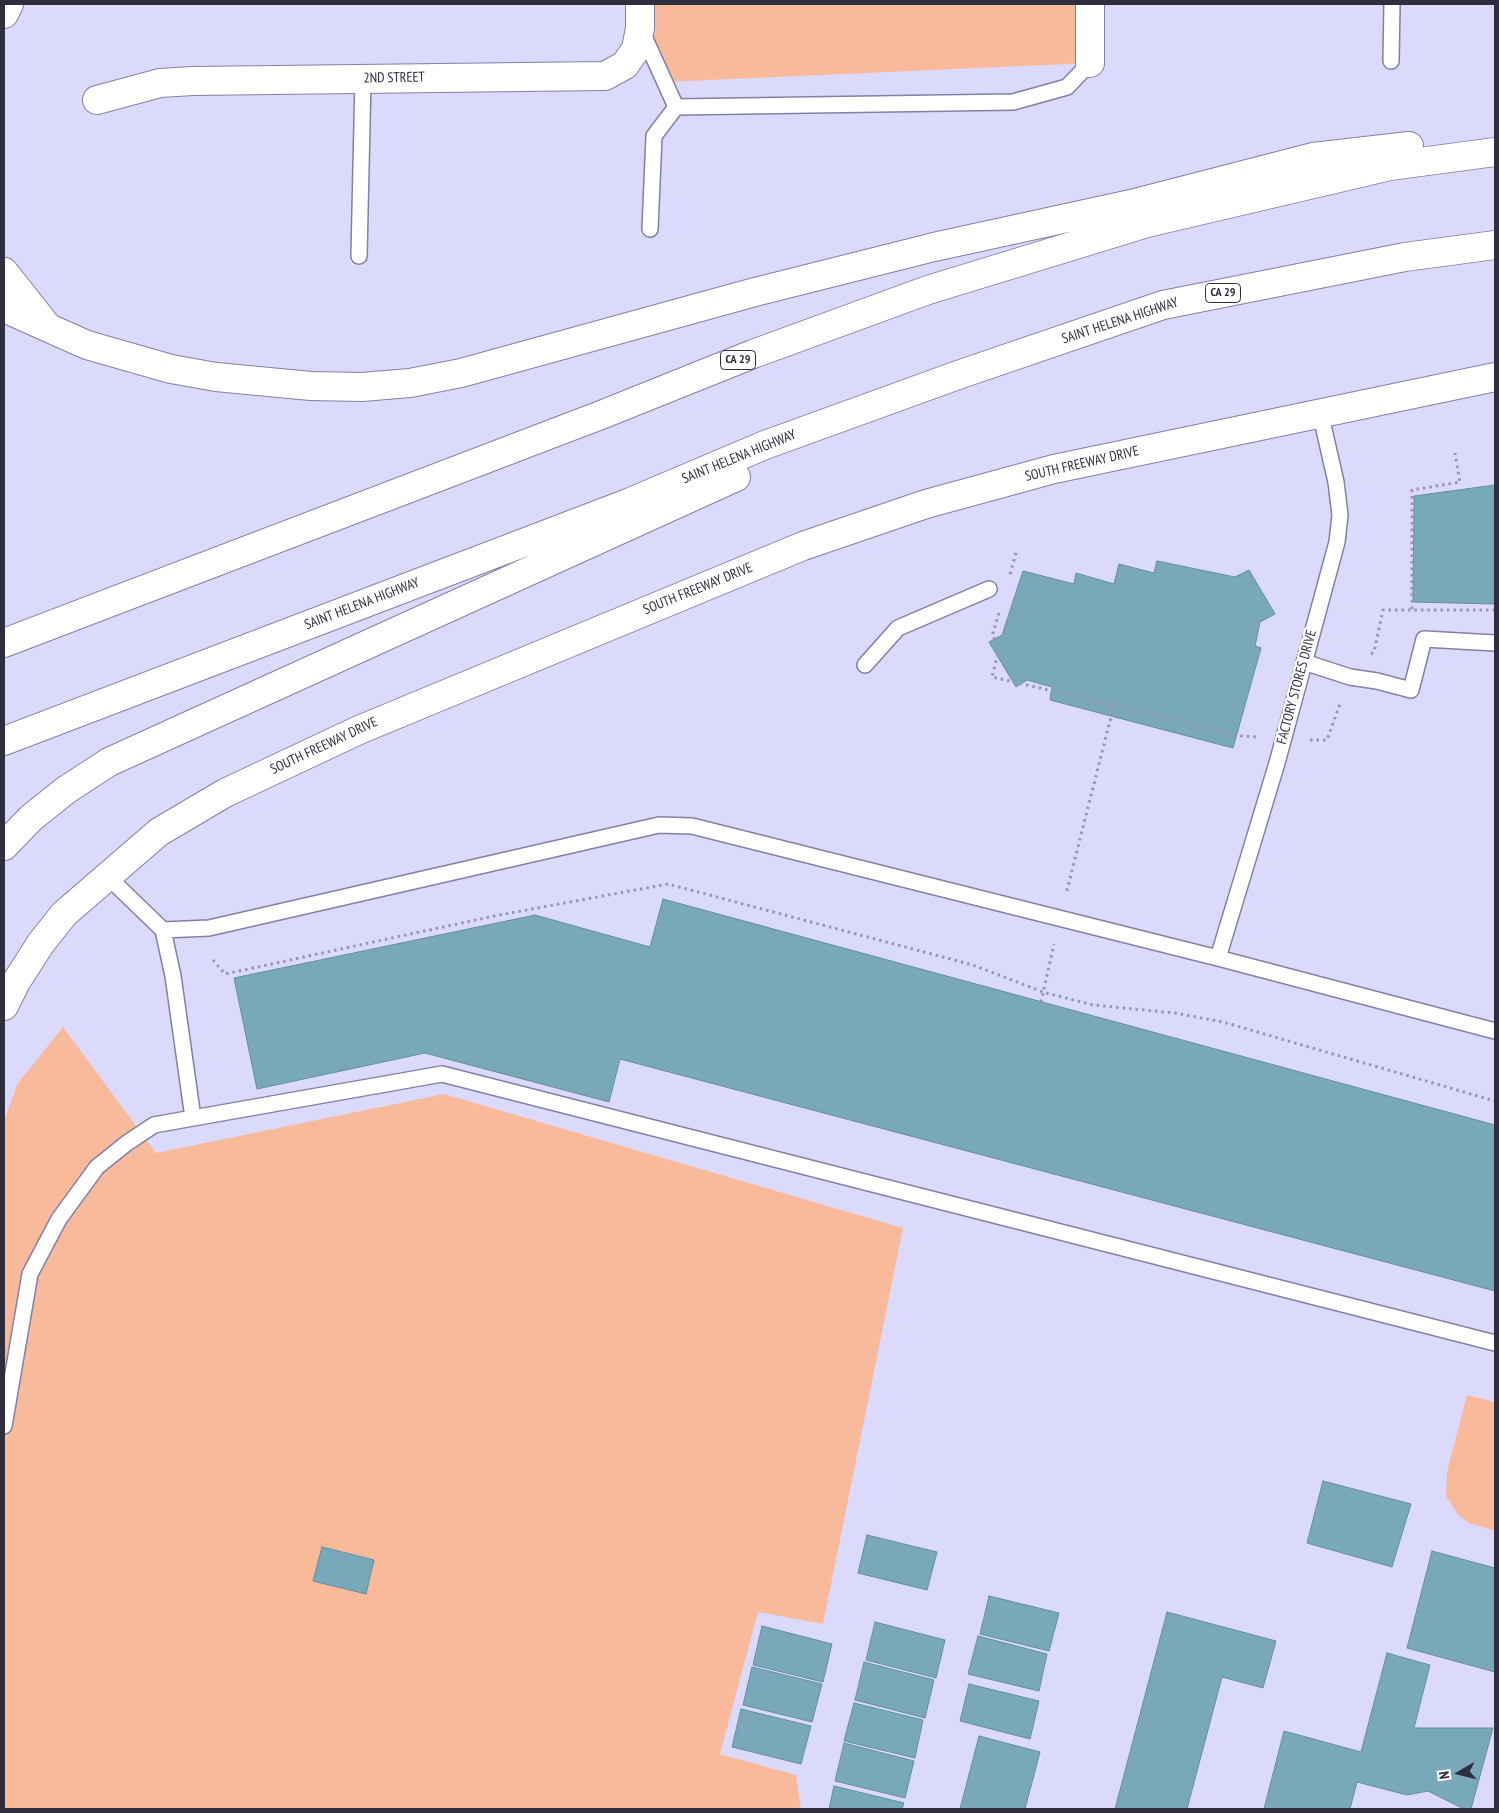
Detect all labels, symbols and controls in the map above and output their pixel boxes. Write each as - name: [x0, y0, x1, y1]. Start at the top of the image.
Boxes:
- street label: 2ND STREET: [363, 69, 425, 87]
- road number: CA 29: [1206, 284, 1240, 302]
- street label: SAINT HELENA HIGHWAY: [1060, 294, 1180, 348]
- road number: CA 29: [720, 350, 756, 370]
- street label: SAINT HELENA HIGHWAY: [680, 426, 798, 488]
- street label: SOUTH FREEWAY DRIVE: [1023, 443, 1141, 485]
- street label: SOUTH FREEWAY DRIVE: [641, 559, 755, 619]
- street label: SAINT HELENA HIGHWAY: [302, 574, 422, 634]
- street label: FACTORY STORES DRIVE: [1274, 628, 1320, 746]
- street label: SOUTH FREEWAY DRIVE: [268, 714, 380, 778]
- north arrow: [1434, 1748, 1484, 1798]
- text: N: [1435, 1770, 1454, 1780]

